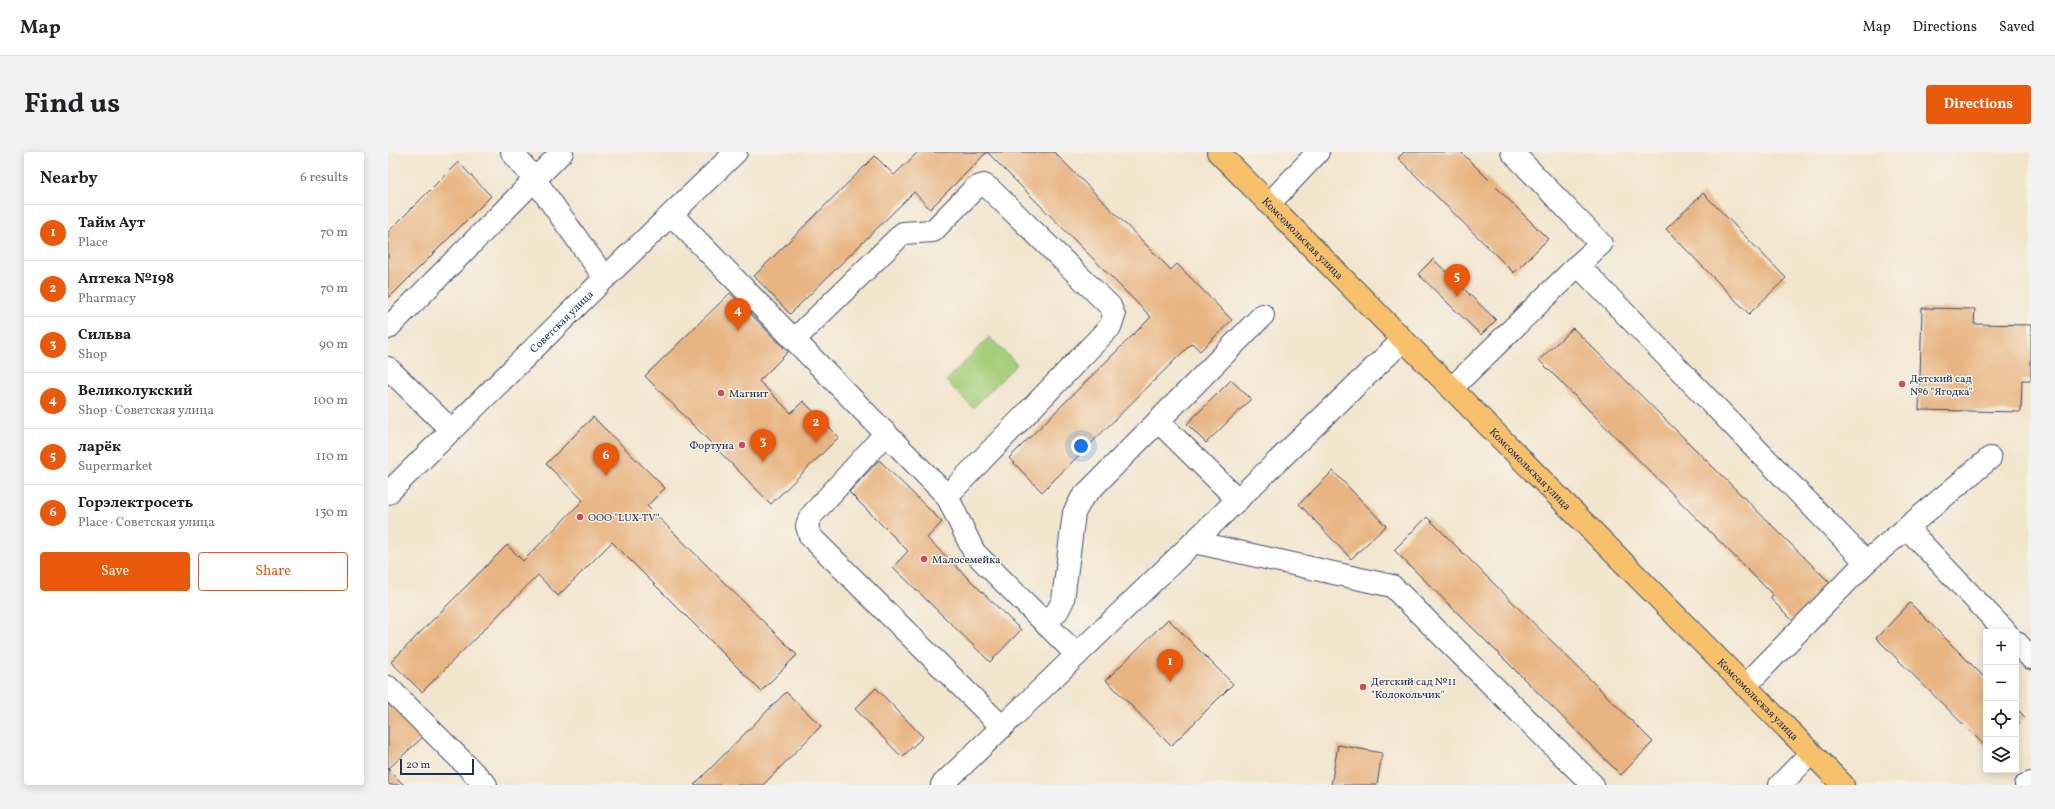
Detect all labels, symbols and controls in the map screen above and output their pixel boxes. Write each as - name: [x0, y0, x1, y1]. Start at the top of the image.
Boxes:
- text: Map: [20, 15, 61, 41]
- text: Map: [1863, 18, 1891, 37]
- text: Directions: [1913, 18, 1977, 37]
- text: Saved: [1999, 18, 2035, 37]
- text: Find us: [24, 85, 120, 124]
- button: Directions: [1926, 85, 2031, 124]
- text: Nearby: [40, 167, 98, 190]
- text: 6 results: [300, 169, 348, 187]
- street label: Комсомольская улица: [1258, 195, 1346, 284]
- text: Тайм Аут: [78, 213, 145, 234]
- text: 1: [50, 224, 56, 242]
- text: 70 m: [320, 224, 348, 242]
- text: Place: [78, 234, 108, 252]
- pin: 5: [1444, 264, 1470, 297]
- text: Аптека №198: [78, 269, 174, 290]
- text: 2: [50, 280, 56, 298]
- text: 70 m: [320, 280, 348, 298]
- street label: Советская улица: [527, 287, 598, 357]
- text: Pharmacy: [78, 290, 136, 308]
- pin: 4: [725, 298, 751, 331]
- text: Сильва: [78, 325, 131, 346]
- text: 3: [50, 336, 56, 354]
- text: 90 m: [319, 336, 348, 354]
- text: Shop: [78, 346, 107, 364]
- place label: Детский сад №6 "Ягодка": [1910, 372, 1973, 400]
- marker: Детский сад №6 "Ягодка": [1897, 379, 1907, 389]
- text: Великолукский: [78, 381, 193, 402]
- place label: Магнит: [729, 387, 769, 402]
- marker: Магнит: [716, 388, 726, 398]
- text: 4: [49, 392, 57, 410]
- text: 100 m: [313, 392, 348, 410]
- text: Shop · Советская улица: [78, 402, 214, 420]
- pin: 2: [803, 410, 829, 443]
- street label: Комсомольская улица: [1486, 425, 1574, 515]
- pin: 3: [750, 429, 776, 462]
- your location: [1071, 436, 1091, 456]
- text: ларёк: [78, 437, 121, 458]
- place label: Фортуна: [689, 439, 735, 454]
- marker: Фортуна: [737, 440, 747, 450]
- pin: 6: [593, 443, 619, 476]
- text: 5: [50, 448, 56, 466]
- text: 110 m: [316, 448, 348, 466]
- text: Supermarket: [78, 458, 153, 476]
- text: Горэлектросеть: [78, 493, 193, 514]
- text: 6: [49, 504, 57, 522]
- text: 130 m: [315, 504, 348, 522]
- place label: ООО "LUX-TV": [588, 511, 660, 526]
- marker: ООО "LUX-TV": [575, 512, 585, 522]
- text: Place · Советская улица: [78, 514, 215, 532]
- button: Save: [40, 552, 190, 591]
- button: Share: [198, 552, 348, 591]
- place label: Малосемейка: [932, 553, 1001, 568]
- marker: Малосемейка: [919, 554, 929, 564]
- map controls: [1983, 629, 2019, 773]
- button: +: [1983, 629, 2019, 665]
- pin: 1: [1157, 649, 1183, 682]
- street label: Комсомольская улица: [1713, 656, 1802, 745]
- button: −: [1983, 665, 2019, 701]
- place label: Детский сад №11 "Колокольчик": [1371, 675, 1456, 703]
- marker: Детский сад №11 "Колокольчик": [1358, 682, 1368, 692]
- button: locate: [1983, 701, 2019, 737]
- button: layers: [1983, 737, 2019, 773]
- scale bar: [400, 757, 474, 776]
- text: 20 m: [406, 758, 430, 773]

